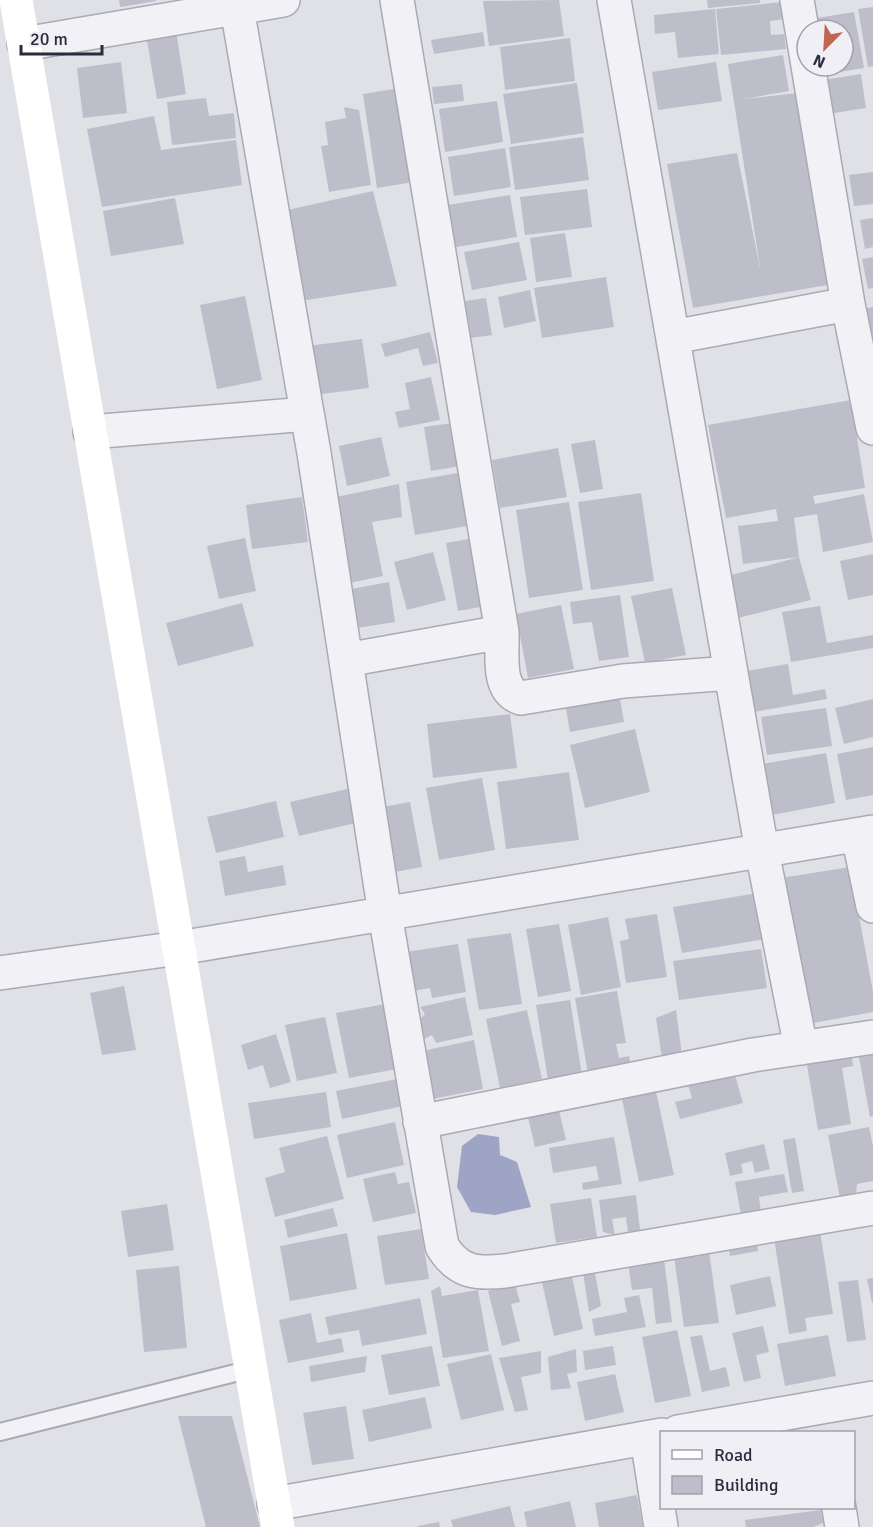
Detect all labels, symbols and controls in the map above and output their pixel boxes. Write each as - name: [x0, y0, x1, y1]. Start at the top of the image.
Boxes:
- scale bar: [21, 18, 102, 56]
- north arrow: [795, 18, 855, 78]
- text: 20 m: [30, 28, 68, 50]
- text: N: [810, 49, 828, 72]
- legend: [660, 1431, 855, 1509]
- text: Road: [714, 1444, 753, 1466]
- text: Building: [714, 1474, 778, 1496]

